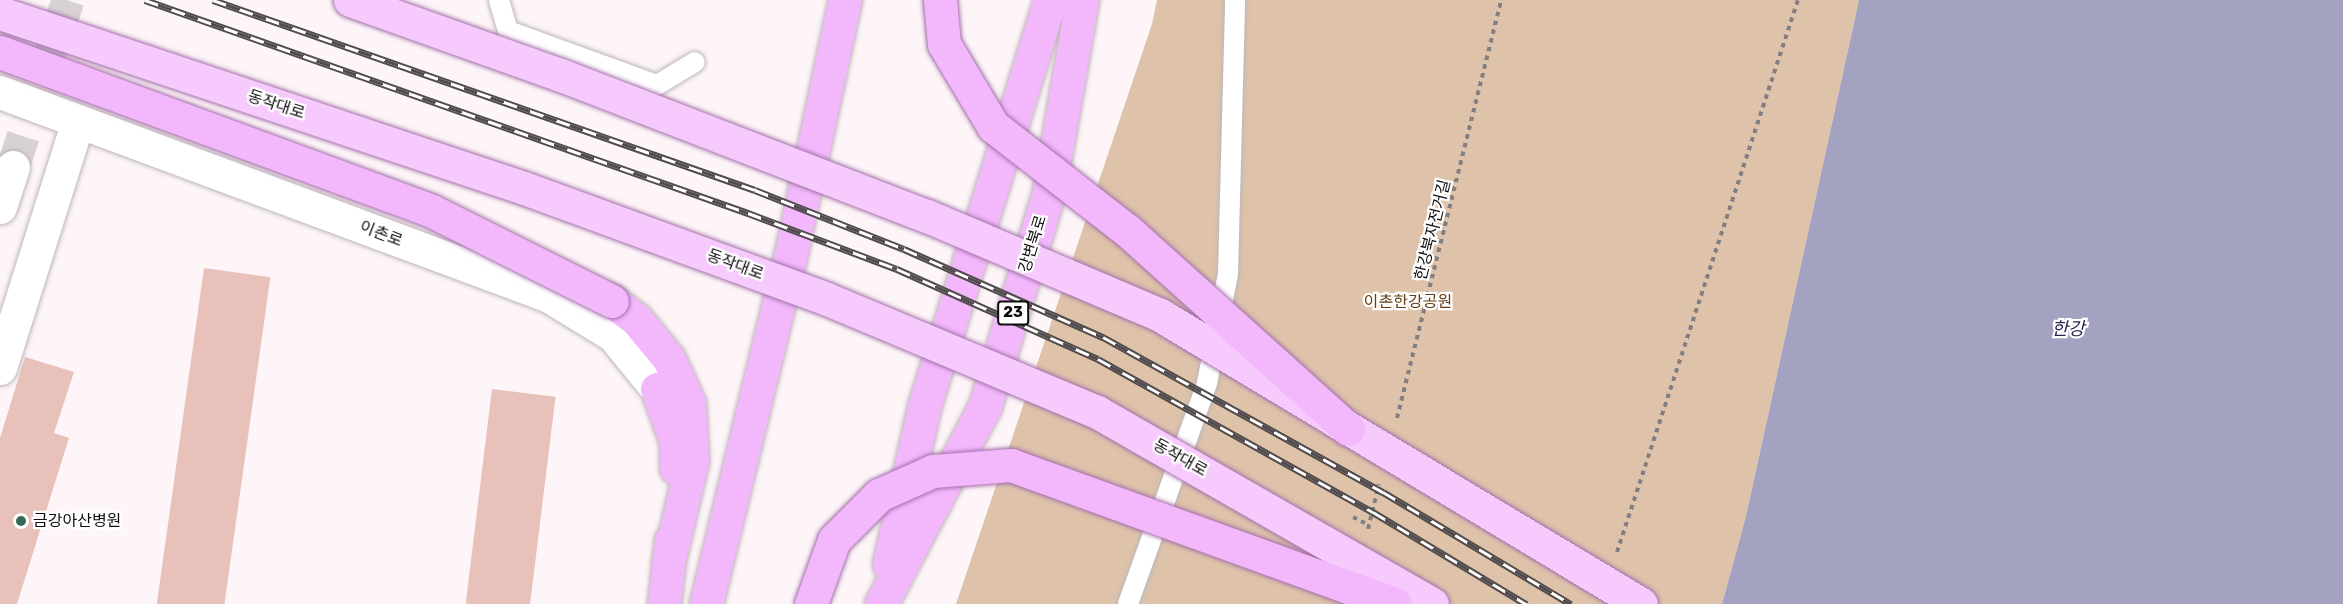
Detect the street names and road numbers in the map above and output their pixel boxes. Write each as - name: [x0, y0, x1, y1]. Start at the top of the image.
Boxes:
- street label: 동작대로: [245, 87, 307, 123]
- street label: 한강북자전거길: [1411, 178, 1455, 282]
- street label: 강변북로: [1015, 213, 1051, 275]
- street label: 이촌로: [357, 217, 405, 251]
- street label: 동작대로: [704, 246, 766, 284]
- road number: 23: [996, 301, 1030, 325]
- street label: 동작대로: [1150, 435, 1210, 481]

